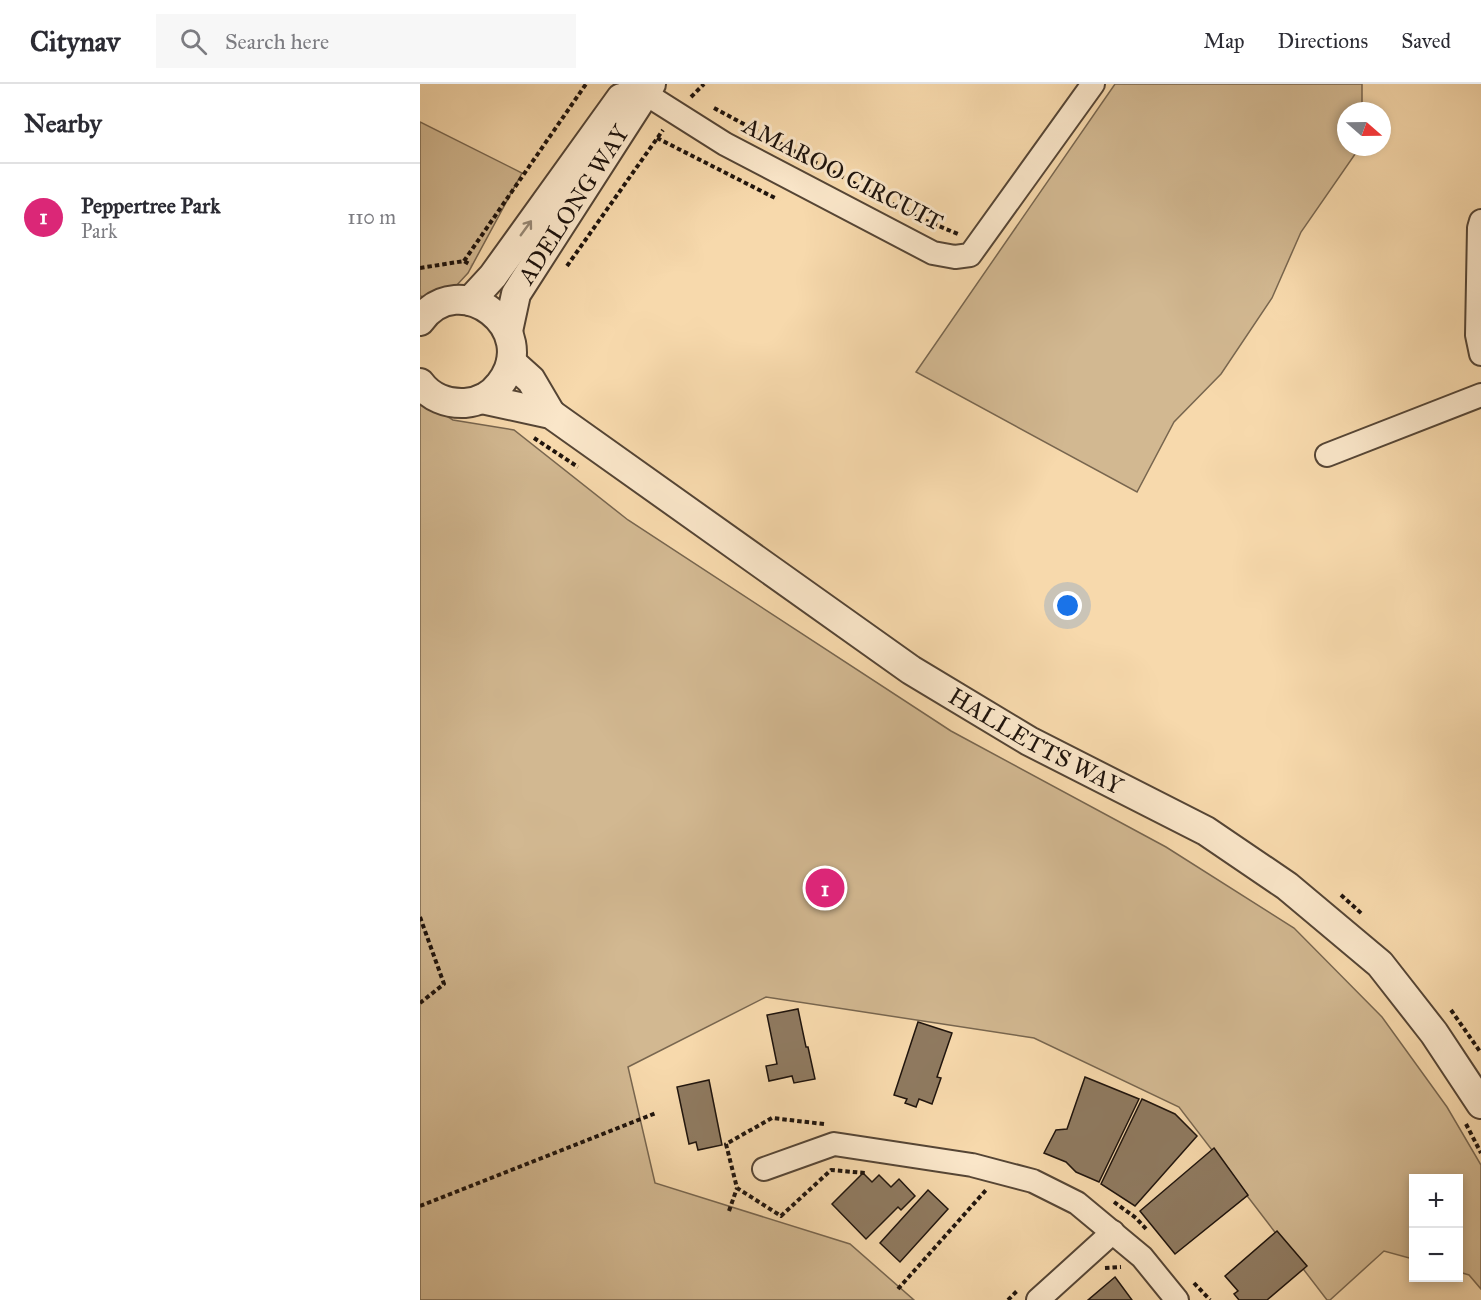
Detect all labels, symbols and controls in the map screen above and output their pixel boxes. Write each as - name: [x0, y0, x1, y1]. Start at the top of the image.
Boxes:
- search box: [156, 14, 576, 68]
- text: Citynav: [30, 24, 120, 59]
- icon: search: [177, 25, 210, 58]
- text: Search here: [225, 28, 329, 55]
- text: Map: [1204, 28, 1245, 54]
- text: Directions: [1278, 28, 1368, 54]
- text: Saved: [1401, 28, 1451, 54]
- north arrow: [1337, 102, 1391, 156]
- text: Nearby: [24, 107, 102, 139]
- street label: AMAROO CIRCUIT: [737, 110, 948, 237]
- street label: ADELONG WAY: [511, 119, 636, 291]
- text: Peppertree Park: [81, 192, 220, 219]
- text: 1: [40, 205, 47, 229]
- text: 110 m: [348, 205, 396, 229]
- text: Park: [81, 219, 117, 243]
- one-way arrow: [520, 221, 533, 237]
- your location: [1053, 591, 1082, 620]
- street label: HALLETTS WAY: [943, 681, 1128, 801]
- pin: 1: [806, 866, 844, 910]
- map controls: [1409, 1174, 1463, 1282]
- button: +: [1409, 1174, 1463, 1228]
- button: −: [1409, 1228, 1463, 1282]

